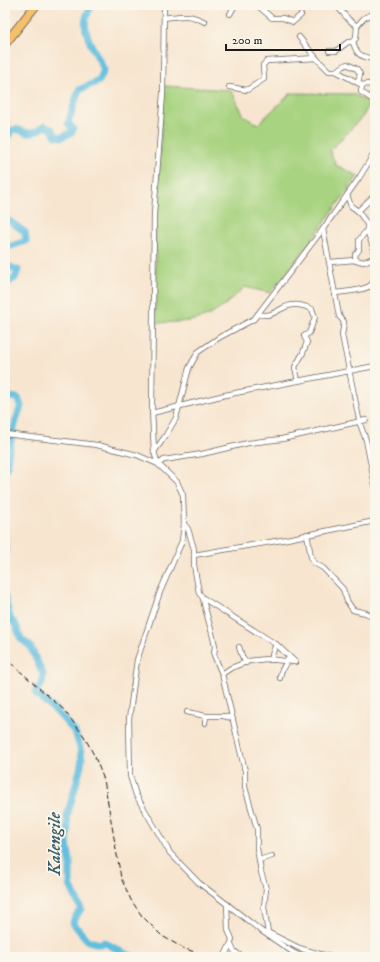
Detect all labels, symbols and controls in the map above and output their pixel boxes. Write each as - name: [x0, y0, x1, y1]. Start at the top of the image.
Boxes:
- scale bar: [226, 26, 340, 52]
- text: 200 m: [232, 33, 262, 48]
- water label: Kalengile: [44, 812, 66, 877]

